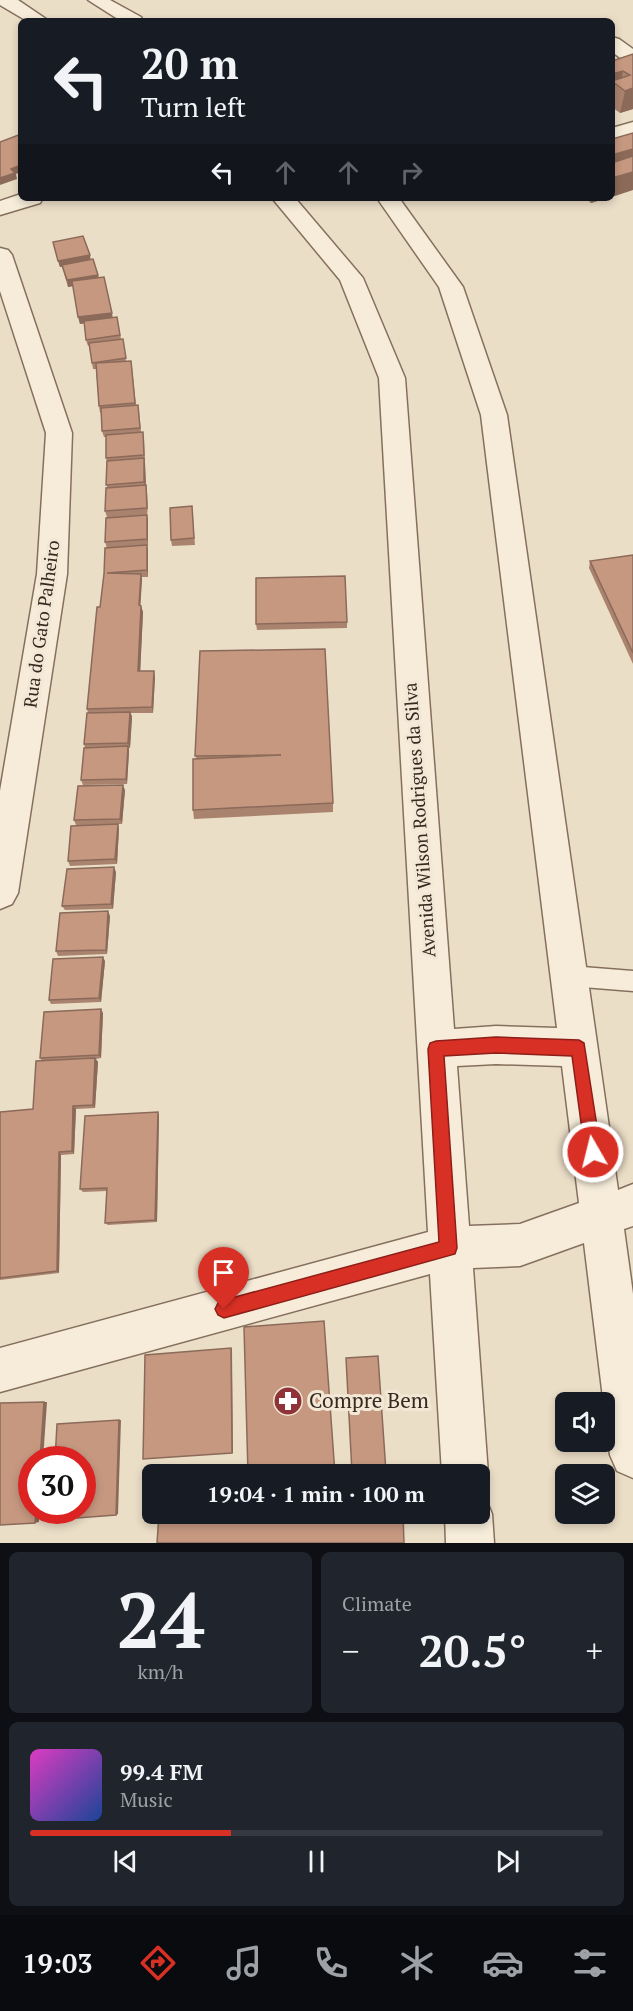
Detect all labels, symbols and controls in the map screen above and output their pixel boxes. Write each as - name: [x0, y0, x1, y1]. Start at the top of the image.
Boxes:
- text: 20 m: [141, 35, 239, 91]
- icon: left: [42, 42, 120, 120]
- text: Turn left: [141, 89, 246, 125]
- icon: left: [206, 156, 239, 189]
- icon: ahead: [269, 156, 302, 189]
- icon: ahead: [332, 156, 365, 189]
- icon: right: [395, 156, 428, 189]
- street label: Rua do Gato Palheiro: [17, 538, 65, 709]
- street label: Avenida Wilson Rodrigues da Silva: [397, 682, 441, 958]
- position arrow: [561, 1120, 625, 1184]
- pin: [198, 1247, 249, 1309]
- icon: arrive: [207, 1256, 240, 1289]
- pharmacy icon: Compre Bem: [272, 1385, 304, 1417]
- place label: Compre Bem: [309, 1386, 429, 1414]
- map controls: [555, 1392, 615, 1524]
- button: sound: [555, 1392, 615, 1452]
- speed limit sign: 30: [18, 1446, 96, 1524]
- button: layers: [555, 1464, 615, 1524]
- text: 19:04 · 1 min · 100 m: [207, 1479, 425, 1508]
- text: 24: [116, 1567, 205, 1670]
- text: Climate: [342, 1590, 412, 1617]
- text: 20.5°: [418, 1620, 527, 1680]
- text: −: [342, 1629, 360, 1672]
- text: +: [585, 1629, 603, 1672]
- text: km/h: [137, 1658, 184, 1685]
- text: 99.4 FM: [120, 1757, 203, 1786]
- text: Music: [120, 1786, 173, 1813]
- icon: previous: [109, 1845, 142, 1878]
- icon: pause: [300, 1845, 333, 1878]
- icon: next: [491, 1845, 524, 1878]
- icon: directions: [137, 1942, 179, 1984]
- icon: music: [223, 1942, 265, 1984]
- icon: phone: [310, 1942, 352, 1984]
- icon: climate: [396, 1942, 438, 1984]
- icon: car: [482, 1942, 524, 1984]
- icon: filters: [569, 1942, 611, 1984]
- text: 19:03: [22, 1945, 92, 1981]

